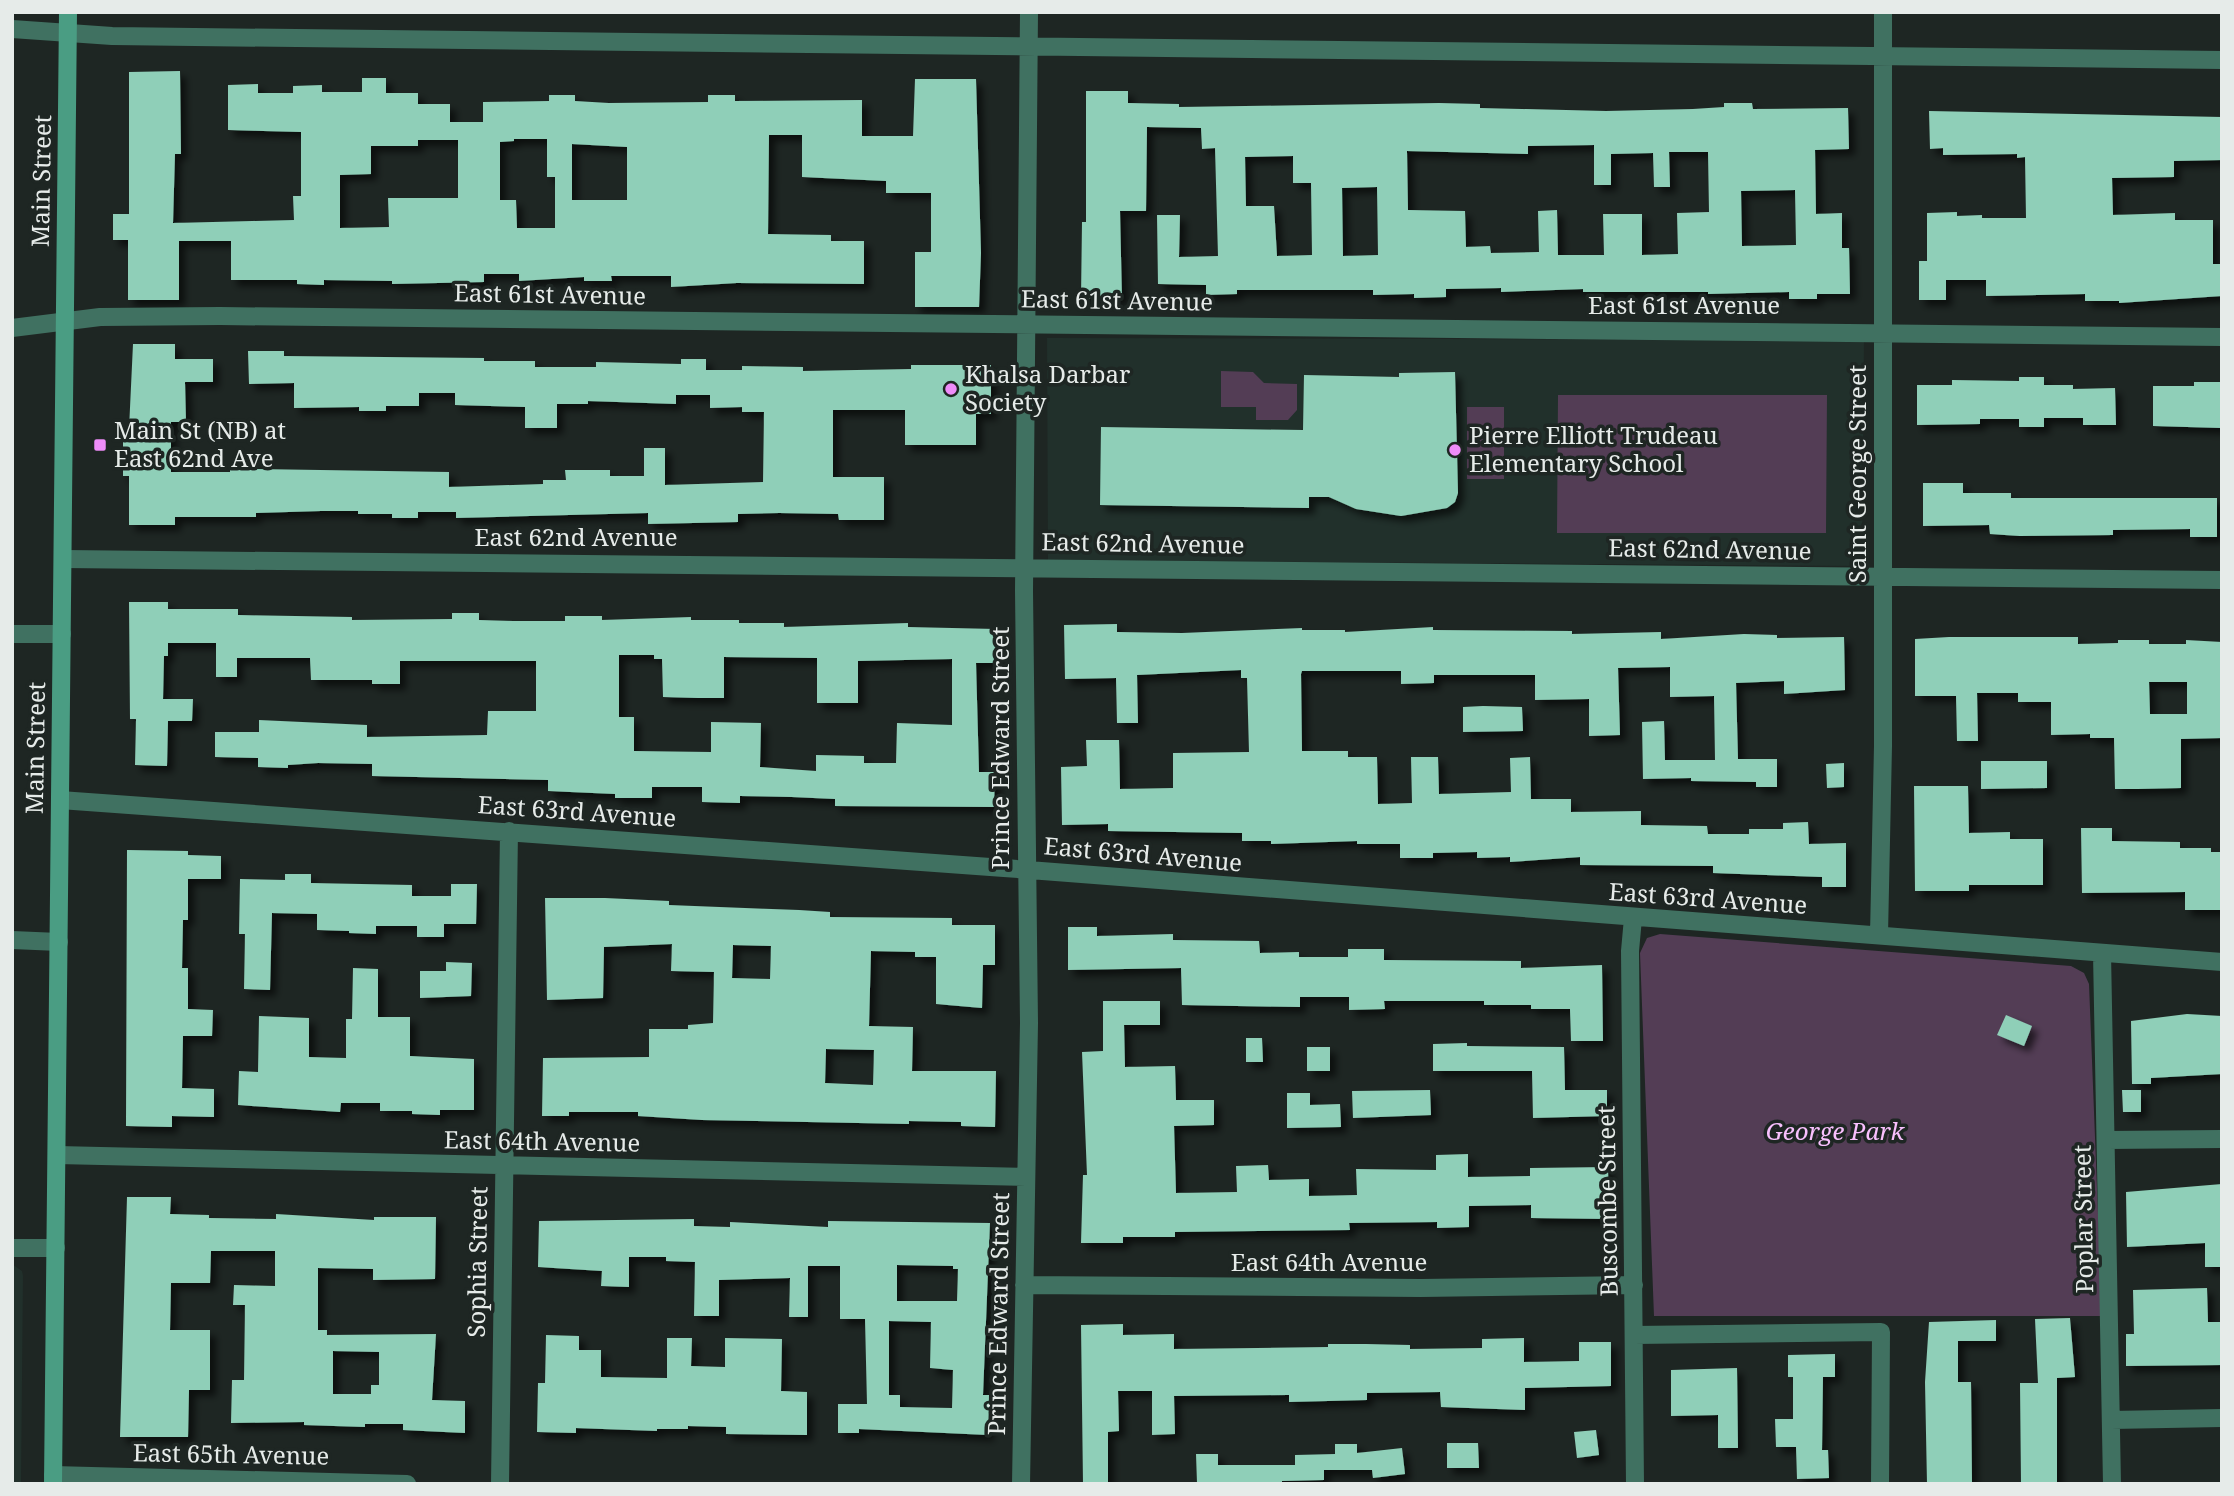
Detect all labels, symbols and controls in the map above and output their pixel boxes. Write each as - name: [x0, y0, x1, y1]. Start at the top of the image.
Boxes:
- street label: Main Street: [23, 115, 58, 247]
- street label: East 61st Avenue: [454, 275, 646, 312]
- street label: East 61st Avenue: [1021, 281, 1213, 318]
- street label: East 61st Avenue: [1588, 288, 1780, 321]
- place label: Khalsa Darbar Society: [965, 357, 1130, 418]
- street label: Saint George Street: [1840, 365, 1873, 583]
- marker: Khalsa Darbar Society: [943, 381, 959, 397]
- place label: Main St (NB) at East 62nd Ave: [114, 413, 286, 474]
- place label: Pierre Elliott Trudeau Elementary School: [1469, 418, 1718, 479]
- marker: Main St (NB) at East 62nd Ave: [92, 437, 108, 453]
- marker: Pierre Elliott Trudeau Elementary School: [1447, 442, 1463, 458]
- street label: East 62nd Avenue: [474, 520, 678, 553]
- street label: East 62nd Avenue: [1041, 524, 1245, 561]
- street label: East 62nd Avenue: [1608, 530, 1812, 567]
- street label: Prince Edward Street: [983, 627, 1016, 869]
- street label: Main Street: [17, 682, 52, 814]
- street label: East 63rd Avenue: [477, 787, 677, 834]
- street label: East 63rd Avenue: [1043, 828, 1244, 879]
- street label: East 63rd Avenue: [1608, 874, 1808, 921]
- street label: Buscombe Street: [1588, 1105, 1625, 1297]
- park label: George Park: [1766, 1114, 1906, 1147]
- street label: East 64th Avenue: [443, 1122, 641, 1159]
- street label: Poplar Street: [2065, 1144, 2100, 1294]
- street label: Sophia Street: [459, 1186, 494, 1338]
- street label: Prince Edward Street: [979, 1192, 1016, 1436]
- street label: East 64th Avenue: [1231, 1245, 1427, 1278]
- street label: East 65th Avenue: [132, 1435, 330, 1472]

